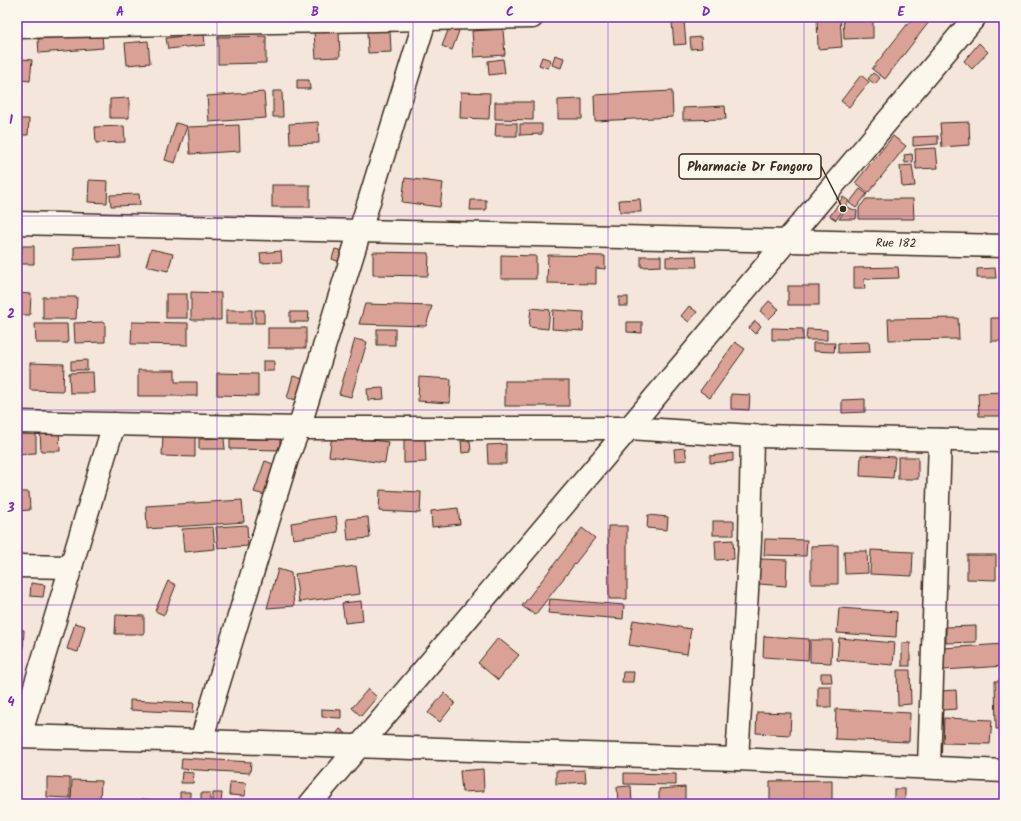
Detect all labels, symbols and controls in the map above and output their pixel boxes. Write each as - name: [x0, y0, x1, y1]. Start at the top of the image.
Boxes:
- text: A: [116, 2, 124, 23]
- text: B: [311, 2, 319, 23]
- text: C: [506, 2, 514, 23]
- text: D: [702, 2, 711, 23]
- text: E: [897, 2, 905, 23]
- text: 1: [9, 110, 13, 131]
- callout: Pharmacie Dr Fongoro: [679, 154, 821, 179]
- text: Pharmacie Dr Fongoro: [687, 157, 813, 178]
- street label: Rue 182: [875, 234, 917, 253]
- text: 2: [7, 304, 15, 325]
- text: 3: [6, 498, 15, 519]
- text: 4: [7, 692, 15, 713]

